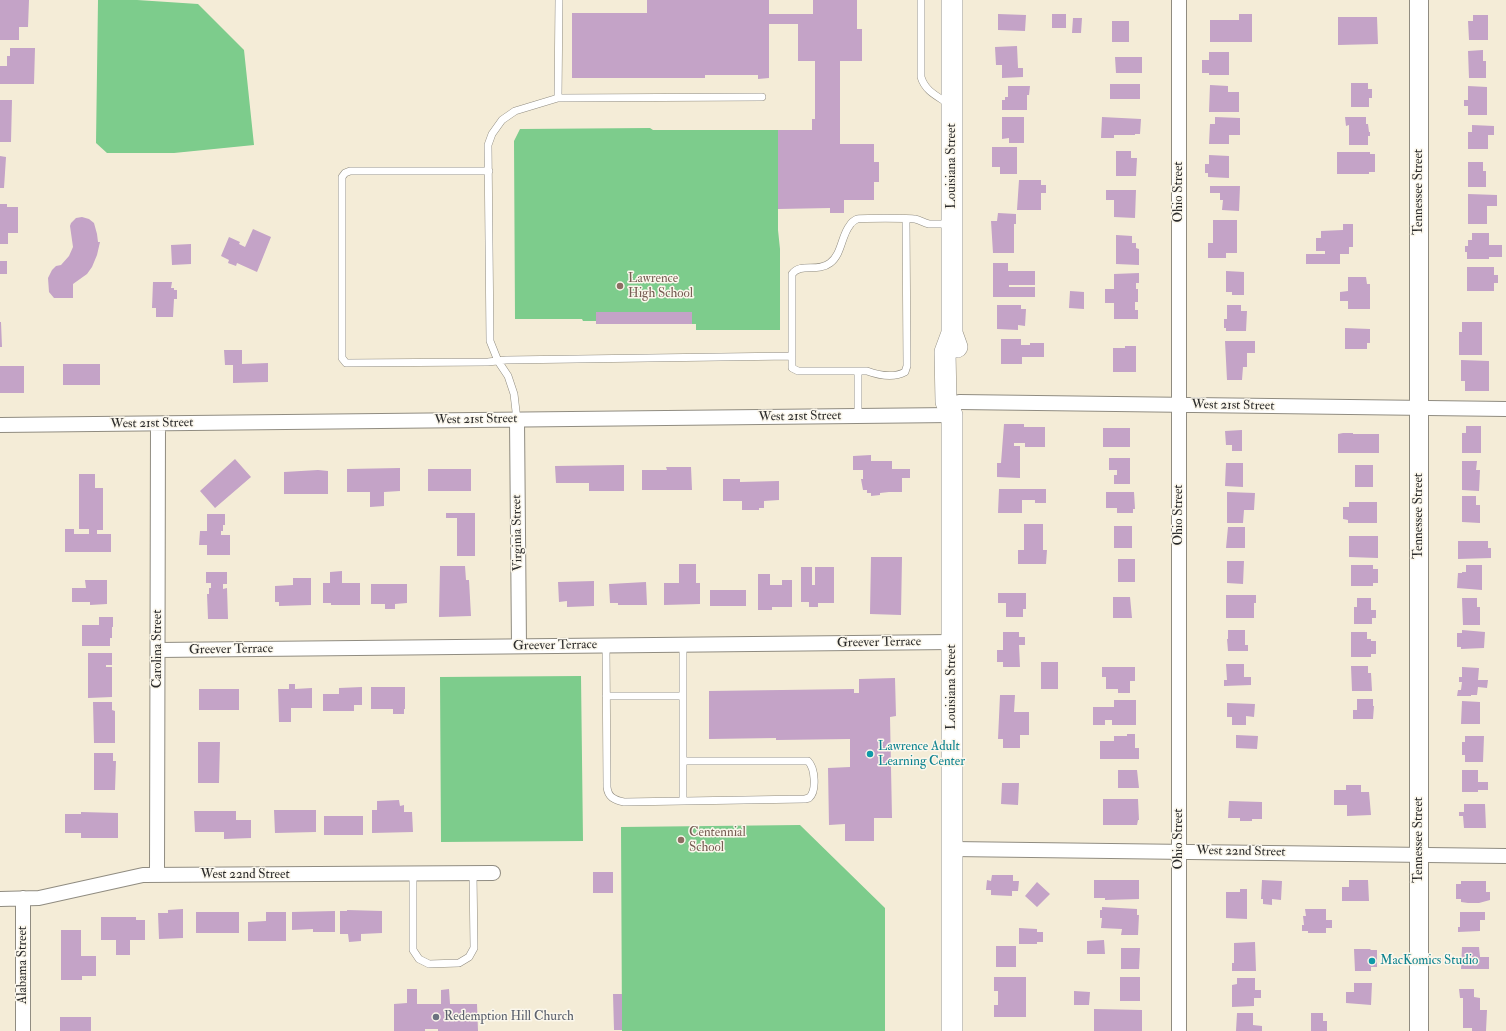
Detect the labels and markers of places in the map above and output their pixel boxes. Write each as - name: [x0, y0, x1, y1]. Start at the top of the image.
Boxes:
- place label: Lawrence High School: [628, 271, 693, 302]
- marker: Lawrence High School: [615, 281, 625, 291]
- place label: Lawrence Adult Learning Center: [878, 739, 965, 770]
- marker: Lawrence Adult Learning Center: [865, 749, 875, 759]
- place label: Centennial School: [689, 825, 746, 856]
- marker: Centennial School: [676, 835, 686, 845]
- place label: MacKomics Studio: [1380, 953, 1478, 969]
- marker: MacKomics Studio: [1367, 956, 1377, 966]
- place label: Redemption Hill Church: [444, 1009, 574, 1025]
- marker: Redemption Hill Church: [431, 1012, 441, 1022]

